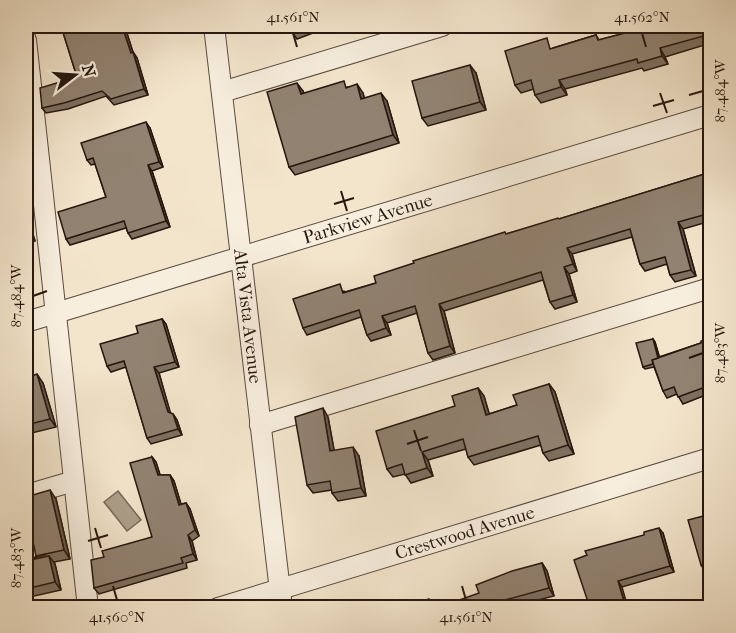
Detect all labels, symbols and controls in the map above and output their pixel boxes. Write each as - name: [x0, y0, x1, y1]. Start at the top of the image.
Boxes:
- text: 41.561°N: [266, 8, 320, 26]
- text: 41.562°N: [614, 8, 670, 26]
- north arrow: [45, 45, 105, 105]
- text: 87.484°W: [711, 58, 729, 123]
- text: N: [78, 62, 100, 80]
- street label: Parkview Avenue: [300, 189, 435, 248]
- street label: Alta Vista Avenue: [229, 246, 266, 385]
- text: 87.484°W: [7, 263, 25, 328]
- text: 87.483°W: [711, 321, 729, 383]
- street label: Crestwood Avenue: [392, 502, 537, 564]
- text: 87.483°W: [7, 526, 25, 588]
- text: 41.560°N: [89, 608, 146, 626]
- text: 41.561°N: [439, 608, 493, 626]

